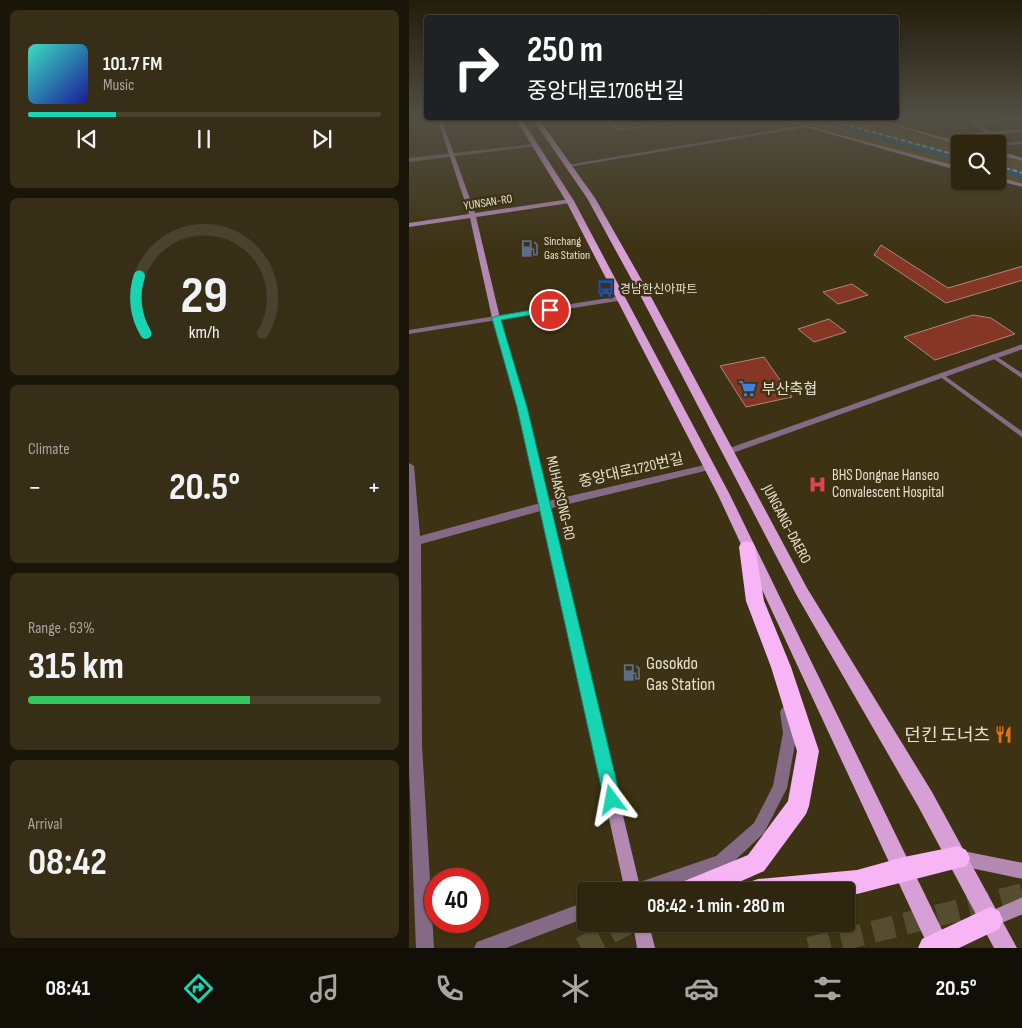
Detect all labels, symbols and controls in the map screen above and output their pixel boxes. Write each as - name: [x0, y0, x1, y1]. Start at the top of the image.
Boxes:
- text: 250 m: [527, 29, 603, 72]
- icon: right: [444, 35, 509, 100]
- text: 101.7 FM: [103, 53, 162, 76]
- text: Music: [103, 76, 134, 95]
- text: 중앙대로1706번길: [527, 78, 684, 105]
- icon: previous: [73, 125, 101, 153]
- icon: pause: [190, 125, 218, 153]
- icon: next: [308, 125, 336, 153]
- map controls: [951, 135, 1006, 190]
- button: search: [951, 135, 1006, 190]
- street label: YUNSAN-RO: [463, 191, 514, 214]
- place label: Sinchang Gas Station: [544, 234, 590, 263]
- fuel station icon: Sinchang Gas Station: [520, 238, 540, 258]
- text: 29: [181, 265, 228, 328]
- bus stop icon: 경남한신아파트: [596, 279, 616, 299]
- place label: 경남한신아파트: [620, 282, 697, 297]
- pin: [529, 289, 571, 331]
- icon: arrive: [536, 296, 564, 324]
- text: km/h: [189, 322, 220, 343]
- supermarket icon: 부산축협: [738, 379, 758, 399]
- place label: 부산축협: [762, 380, 817, 399]
- text: Climate: [28, 440, 70, 459]
- street label: 중앙대로1720번길: [577, 449, 685, 492]
- street label: MUHAKSONG-RO: [542, 454, 579, 542]
- text: 20.5°: [169, 465, 240, 510]
- place label: BHS Dongnae Hanseo Convalescent Hospital: [832, 466, 944, 502]
- text: −: [28, 471, 42, 504]
- text: +: [367, 471, 381, 504]
- hospital icon: BHS Dongnae Hanseo Convalescent Hospital: [808, 474, 828, 494]
- street label: JUNGANG-DAERO: [757, 481, 815, 567]
- text: Range · 63%: [28, 619, 95, 638]
- text: 315 km: [28, 644, 124, 689]
- place label: Gosokdo Gas Station: [646, 653, 715, 695]
- fuel station icon: Gosokdo Gas Station: [622, 663, 642, 683]
- place label: 던킨 도너츠: [904, 725, 990, 746]
- restaurant icon: 던킨 도너츠: [994, 725, 1014, 745]
- position arrow: [585, 773, 637, 825]
- text: Arrival: [28, 815, 62, 834]
- text: 08:42: [28, 840, 107, 885]
- speed limit sign: 40: [424, 868, 489, 933]
- text: 08:42 · 1 min · 280 m: [647, 895, 785, 918]
- icon: directions: [181, 971, 216, 1006]
- icon: music: [307, 971, 342, 1006]
- icon: phone: [432, 971, 467, 1006]
- icon: climate: [558, 971, 593, 1006]
- icon: car: [684, 971, 719, 1006]
- icon: filters: [810, 971, 845, 1006]
- text: 08:41: [45, 975, 90, 1002]
- text: 20.5°: [935, 975, 977, 1002]

